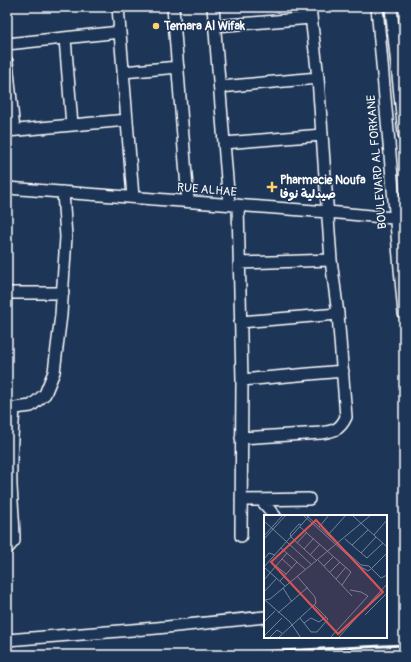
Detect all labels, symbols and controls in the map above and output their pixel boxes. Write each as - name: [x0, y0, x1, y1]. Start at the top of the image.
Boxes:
- place label: Temara Al Wifak: [163, 19, 246, 34]
- marker: Temara Al Wifak: [151, 21, 161, 31]
- street label: BOULEVARD AL FORKANE: [364, 94, 390, 230]
- place label: Pharmacie Noufa صيدلية نوفا: [280, 173, 366, 202]
- street label: RUE ALHAE: [176, 180, 238, 200]
- marker: Pharmacie Noufa صيدلية نوفا: [267, 182, 277, 192]
- inset map: [264, 515, 387, 638]

